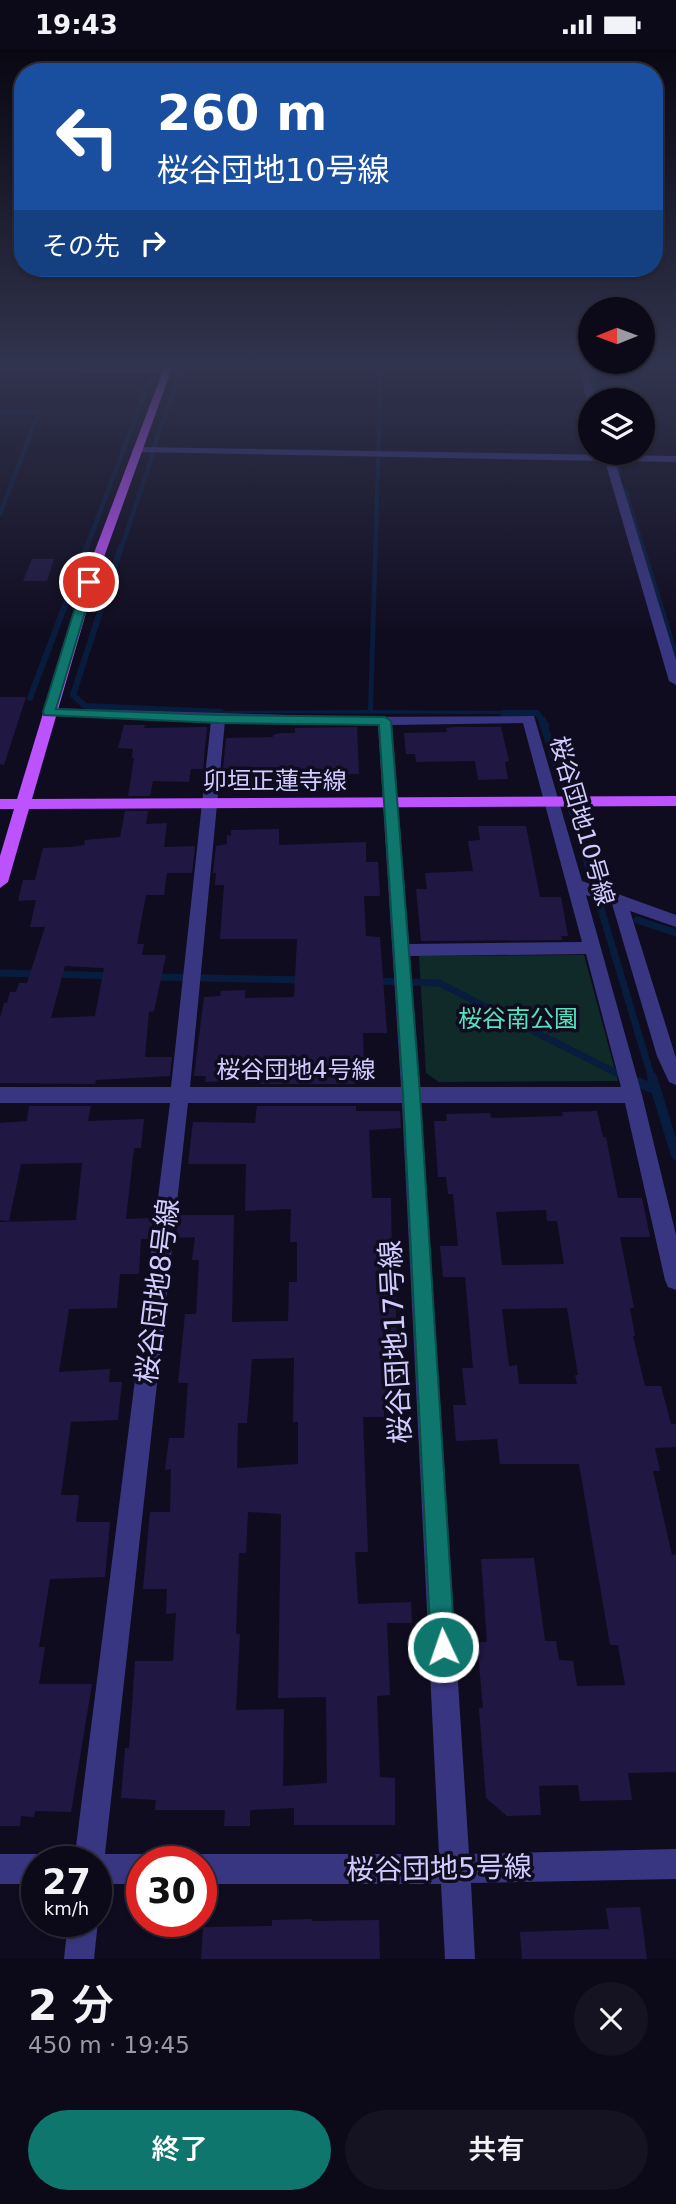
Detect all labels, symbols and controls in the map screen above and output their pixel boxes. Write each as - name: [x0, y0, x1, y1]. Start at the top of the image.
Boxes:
- text: 19:43: [35, 10, 118, 40]
- text: 260 m: [157, 85, 327, 142]
- icon: left: [42, 91, 133, 182]
- text: 桜谷団地10号線: [157, 151, 390, 189]
- icon: right: [134, 224, 172, 262]
- text: その先: [42, 231, 120, 261]
- north arrow: [578, 297, 654, 375]
- map controls: [578, 297, 655, 465]
- button: layers: [578, 388, 655, 465]
- pin: [59, 552, 119, 612]
- icon: arrive: [70, 563, 108, 601]
- street label: 桜谷団地10号線: [544, 733, 620, 909]
- street label: 卯垣正蓮寺線: [203, 767, 347, 795]
- park label: 桜谷南公園: [458, 1005, 578, 1033]
- street label: 桜谷団地4号線: [216, 1056, 376, 1084]
- street label: 桜谷団地8号線: [130, 1197, 185, 1385]
- street label: 桜谷団地17号線: [374, 1239, 417, 1445]
- position arrow: [406, 1610, 480, 1684]
- speed limit sign: 30: [126, 1846, 217, 1937]
- street label: 桜谷団地5号線: [346, 1850, 532, 1887]
- text: 27: [42, 1862, 91, 1902]
- text: km/h: [44, 1898, 89, 1919]
- text: 2 分: [28, 1981, 114, 2030]
- button: close: [574, 1982, 648, 2056]
- text: 450 m · 19:45: [28, 2032, 190, 2058]
- button: 終了: [28, 2110, 331, 2190]
- button: 共有: [345, 2110, 648, 2190]

